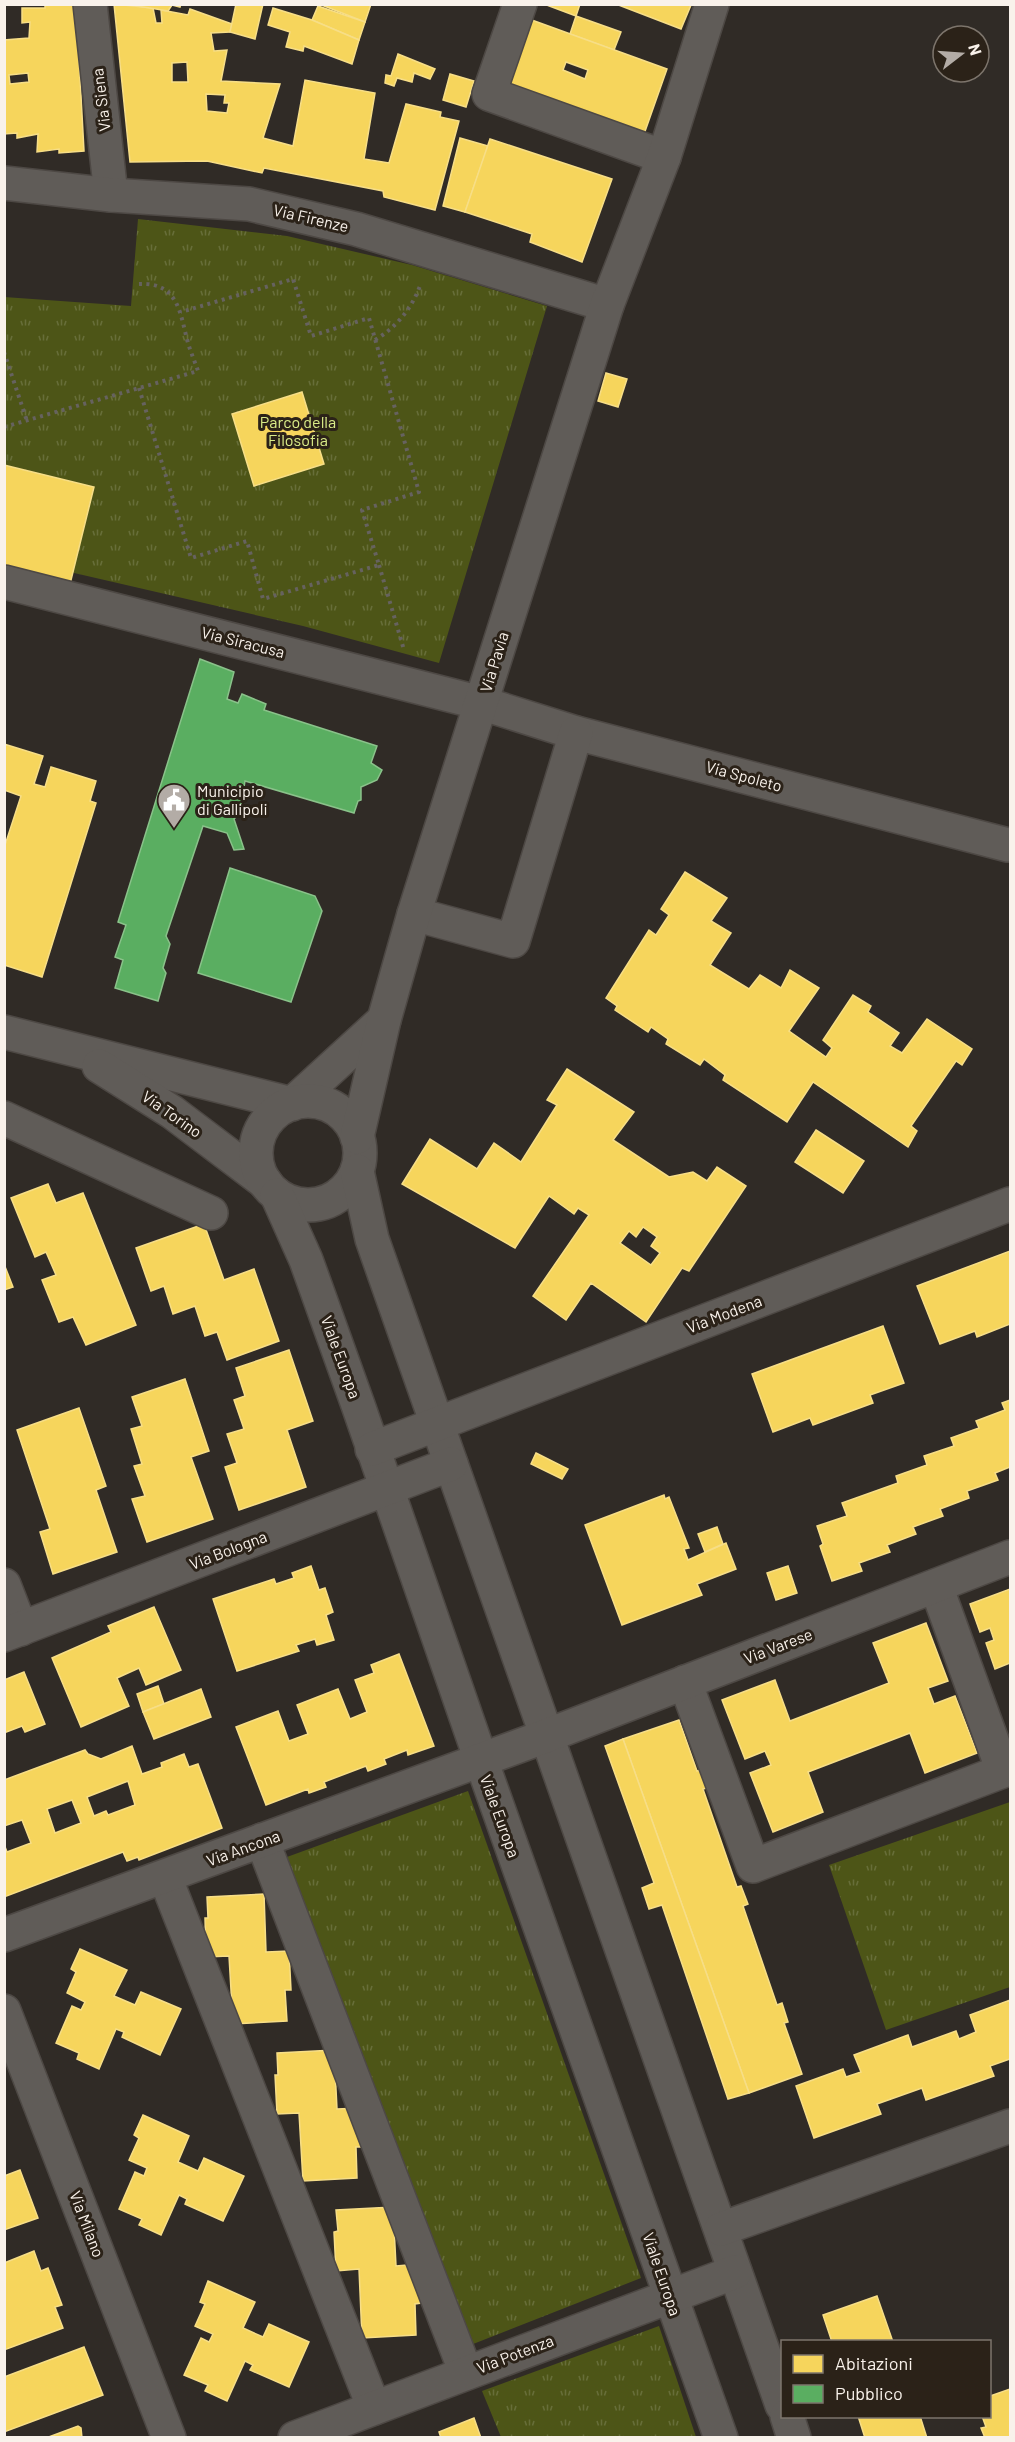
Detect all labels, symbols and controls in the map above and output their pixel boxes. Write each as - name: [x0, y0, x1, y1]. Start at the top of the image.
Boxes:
- north arrow: [931, 24, 991, 84]
- text: N: [965, 42, 986, 57]
- street label: Via Siena: [87, 67, 114, 133]
- street label: Via Firenze: [272, 200, 351, 235]
- park label: Parco della Filosofia: [260, 412, 336, 449]
- street label: Via Siracusa: [200, 622, 287, 661]
- street label: Via Pavia: [475, 629, 512, 694]
- street label: Via Spoleto: [704, 756, 784, 795]
- place label: Municipio di Gallipoli: [197, 781, 268, 818]
- public building icon: Municipio di Gallipoli: [156, 782, 192, 829]
- street label: Via Torino: [139, 1086, 206, 1141]
- street label: Via Modena: [683, 1290, 764, 1337]
- street label: Viale Europa: [318, 1313, 365, 1401]
- street label: Via Bologna: [186, 1526, 269, 1573]
- street label: Via Varese: [741, 1624, 815, 1667]
- street label: Viale Europa: [477, 1772, 524, 1860]
- street label: Via Ancona: [203, 1825, 282, 1870]
- street label: Via Milano: [66, 2188, 109, 2260]
- street label: Viale Europa: [639, 2230, 686, 2318]
- street label: Via Potenza: [474, 2330, 556, 2377]
- legend: [781, 2340, 991, 2418]
- text: Abitazioni: [835, 2352, 913, 2374]
- text: Pubblico: [835, 2382, 903, 2404]

